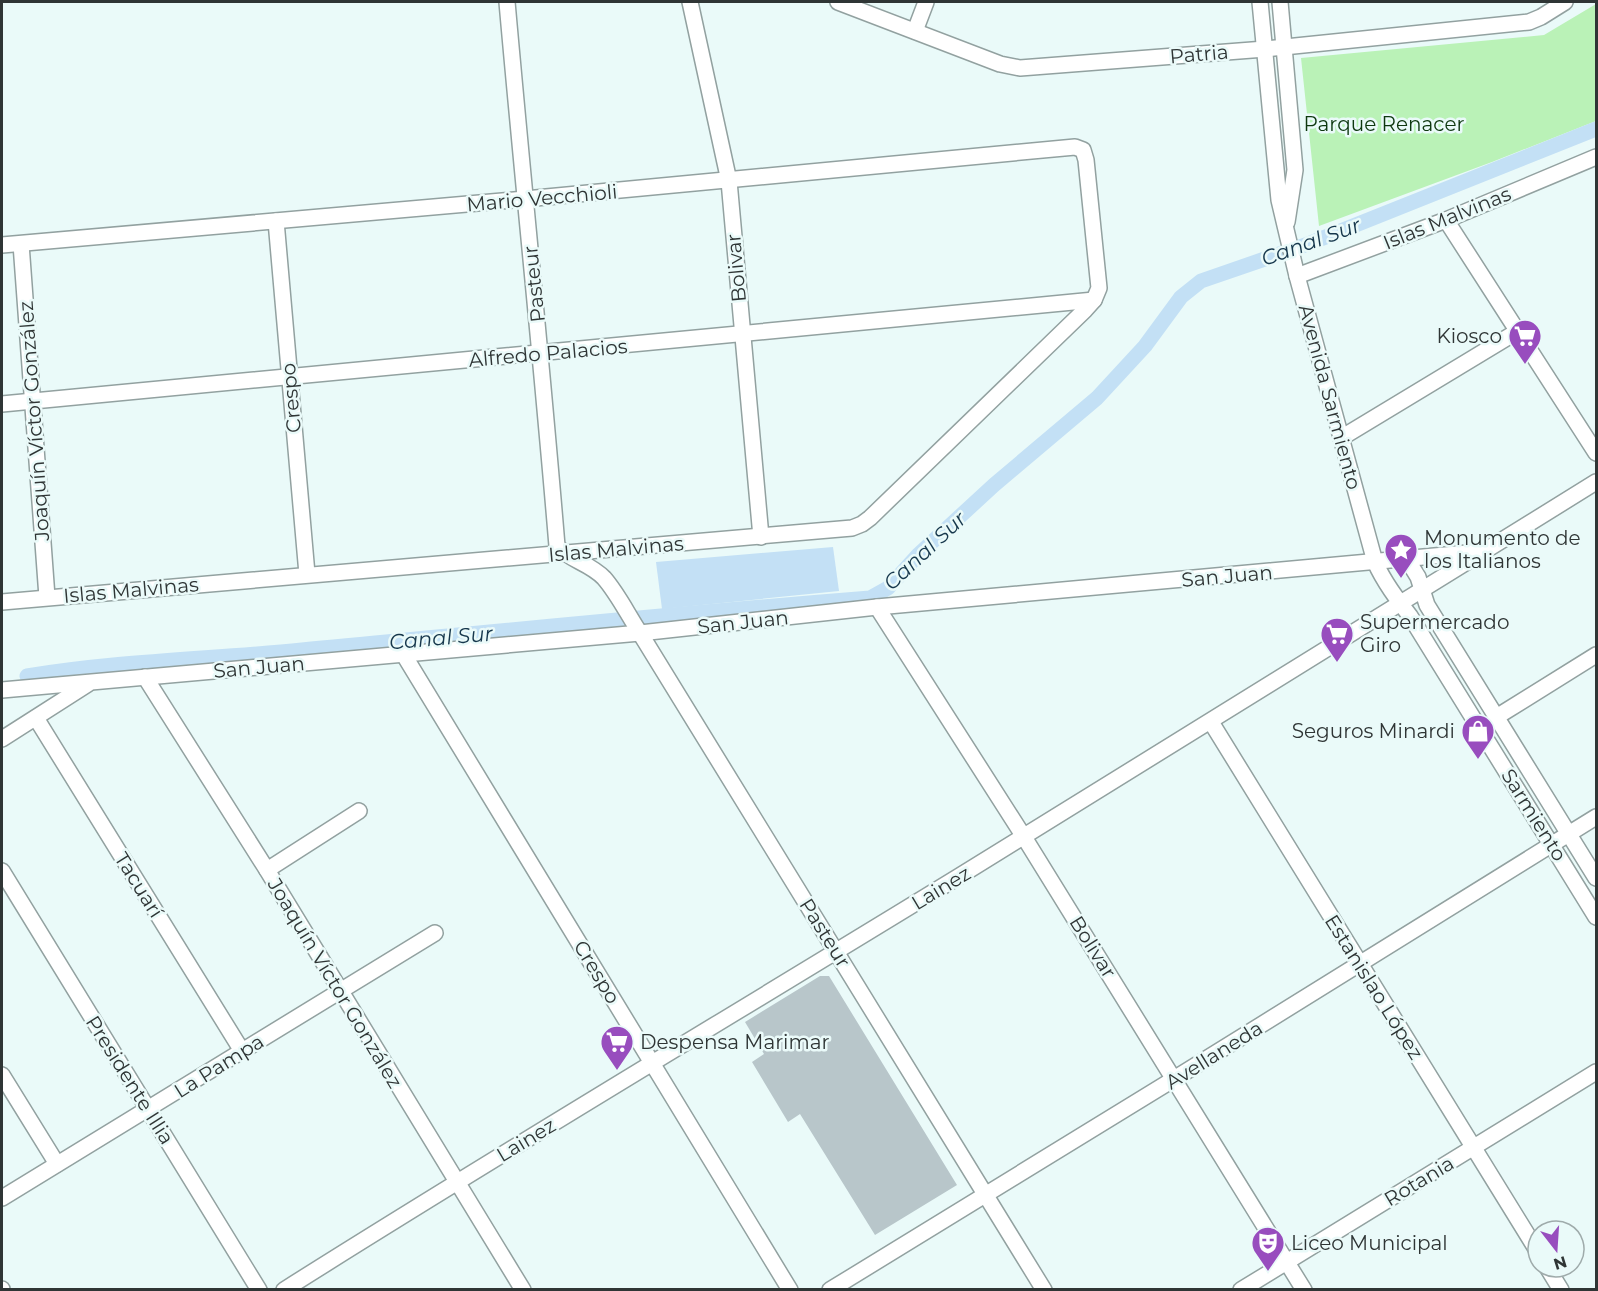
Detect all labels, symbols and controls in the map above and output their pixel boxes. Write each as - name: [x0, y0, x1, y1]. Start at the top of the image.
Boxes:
- street label: Patria: [1169, 39, 1229, 69]
- park label: Parque Renacer: [1304, 112, 1465, 136]
- street label: Mario Vecchioli: [466, 179, 618, 217]
- street label: Islas Malvinas: [1380, 181, 1515, 255]
- water label: Canal Sur: [1258, 212, 1364, 271]
- street label: Bolivar: [721, 233, 751, 303]
- street label: Pasteur: [518, 245, 550, 323]
- street label: Joaquín Víctor González: [14, 300, 54, 543]
- street label: Avenida Sarmiento: [1294, 302, 1366, 492]
- supermarket icon: Kiosco: [1507, 318, 1543, 365]
- place label: Kiosco: [1436, 324, 1502, 348]
- street label: Alfredo Palacios: [467, 334, 629, 372]
- street label: Crespo: [276, 362, 306, 434]
- water label: Canal Sur: [878, 506, 972, 595]
- place label: Monumento de los Italianos: [1424, 526, 1581, 573]
- street label: Islas Malvinas: [547, 531, 685, 567]
- place icon: Monumento de los Italianos: [1383, 532, 1419, 579]
- street label: San Juan: [1180, 560, 1274, 592]
- street label: Islas Malvinas: [62, 572, 200, 608]
- street label: San Juan: [696, 605, 790, 639]
- place label: Supermercado Giro: [1360, 610, 1509, 657]
- supermarket icon: Supermercado Giro: [1319, 616, 1355, 663]
- water label: Canal Sur: [388, 620, 494, 654]
- street label: San Juan: [212, 651, 306, 683]
- shop icon: Seguros Minardi: [1460, 713, 1496, 760]
- place label: Seguros Minardi: [1292, 719, 1455, 743]
- street label: Sarmiento: [1496, 764, 1572, 866]
- street label: Tacuarí: [110, 848, 169, 923]
- street label: Lainez: [907, 861, 975, 915]
- street label: Joaquín Víctor González: [262, 873, 407, 1092]
- street label: Pasteur: [794, 894, 856, 972]
- street label: Estanislao López: [1320, 910, 1428, 1064]
- street label: Bolivar: [1065, 912, 1121, 982]
- street label: Crespo: [569, 936, 625, 1008]
- street label: Presidente Illia: [81, 1011, 179, 1149]
- street label: Avellaneda: [1161, 1016, 1267, 1094]
- supermarket icon: Despensa Marimar: [599, 1024, 635, 1071]
- street label: La Pampa: [170, 1029, 268, 1103]
- place label: Despensa Marimar: [640, 1030, 830, 1054]
- street label: Lainez: [492, 1113, 560, 1167]
- street label: Rotania: [1380, 1151, 1458, 1211]
- north arrow: [1526, 1219, 1586, 1279]
- theatre icon: Liceo Municipal: [1250, 1225, 1286, 1272]
- place label: Liceo Municipal: [1291, 1231, 1448, 1255]
- text: N: [1551, 1252, 1569, 1274]

